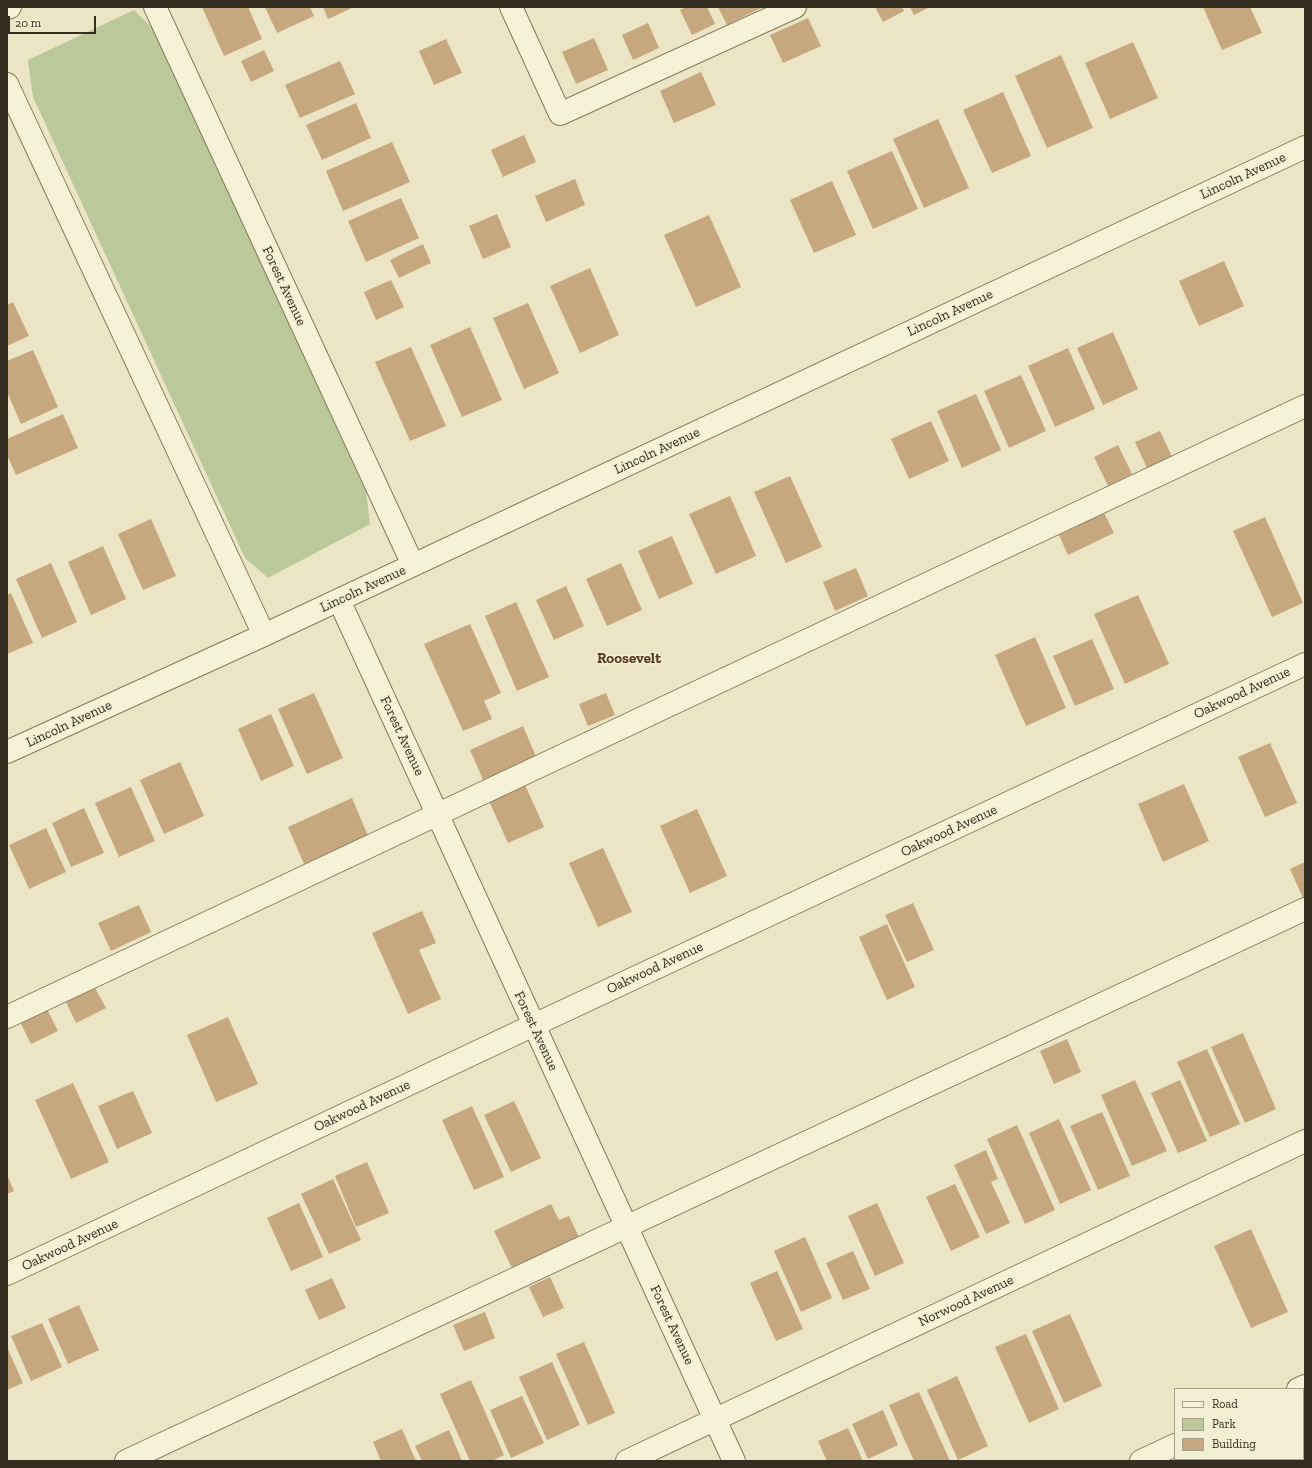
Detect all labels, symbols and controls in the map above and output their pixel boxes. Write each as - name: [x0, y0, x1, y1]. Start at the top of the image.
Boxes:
- scale bar: [10, 8, 98, 34]
- text: 20 m: [15, 16, 41, 30]
- street label: Lincoln Avenue: [1198, 149, 1288, 203]
- street label: Forest Avenue: [258, 243, 310, 329]
- street label: Lincoln Avenue: [905, 286, 995, 340]
- street label: Lincoln Avenue: [612, 424, 702, 478]
- street label: Lincoln Avenue: [318, 562, 408, 616]
- district label: Roosevelt: [597, 650, 661, 668]
- street label: Oakwood Avenue: [1191, 663, 1293, 723]
- street label: Forest Avenue: [376, 693, 428, 779]
- street label: Lincoln Avenue: [24, 697, 114, 751]
- street label: Oakwood Avenue: [898, 801, 1000, 861]
- street label: Oakwood Avenue: [604, 938, 706, 998]
- street label: Forest Avenue: [510, 988, 562, 1074]
- street label: Oakwood Avenue: [311, 1076, 413, 1136]
- street label: Oakwood Avenue: [19, 1215, 121, 1275]
- street label: Norwood Avenue: [916, 1272, 1016, 1330]
- street label: Forest Avenue: [646, 1282, 698, 1368]
- legend: [1174, 1388, 1304, 1460]
- text: Road: [1212, 1397, 1238, 1411]
- text: Park: [1212, 1417, 1236, 1431]
- text: Building: [1212, 1437, 1256, 1451]

